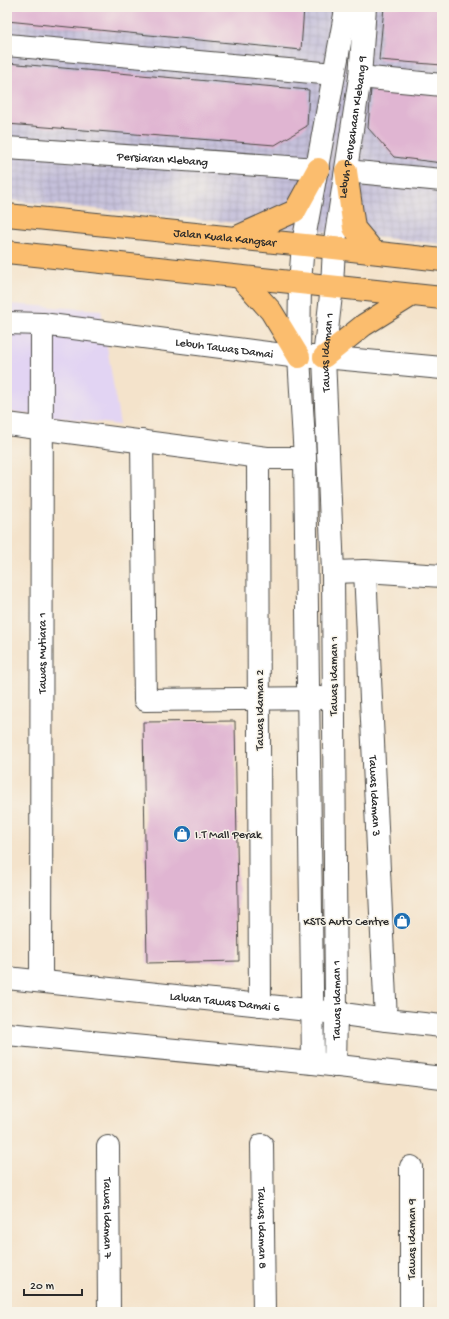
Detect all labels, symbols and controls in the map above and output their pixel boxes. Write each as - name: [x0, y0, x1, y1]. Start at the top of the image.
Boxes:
- street label: Lebuh Perusahaan Klebang 9: [337, 55, 370, 200]
- street label: Persiaran Klebang: [116, 150, 209, 171]
- street label: Jalan Kuala Kangsar: [173, 227, 278, 251]
- street label: Tawas Idaman 1: [319, 312, 338, 393]
- street label: Lebuh Tawas Damai: [174, 336, 274, 363]
- street label: Tawas Mutiara 1: [36, 612, 51, 695]
- street label: Tawas Idaman 1: [328, 636, 342, 717]
- street label: Tawas Idaman 2: [254, 670, 268, 751]
- street label: Tawas Idaman 3: [365, 754, 382, 837]
- shop icon: I.T Mall Perak: [172, 824, 192, 844]
- place label: I.T Mall Perak: [195, 829, 263, 843]
- shop icon: KSTS Auto Centre: [392, 911, 412, 931]
- place label: KSTS Auto Centre: [303, 916, 390, 930]
- street label: Tawas Idaman 1: [330, 960, 345, 1041]
- street label: Laluan Tawas Damai 6: [169, 990, 281, 1016]
- street label: Tawas Idaman 7: [99, 1176, 114, 1259]
- street label: Tawas Idaman 8: [253, 1186, 268, 1269]
- street label: Tawas Idaman 9: [406, 1199, 420, 1280]
- scale bar: [24, 1271, 82, 1297]
- text: 20 m: [30, 1280, 55, 1294]

